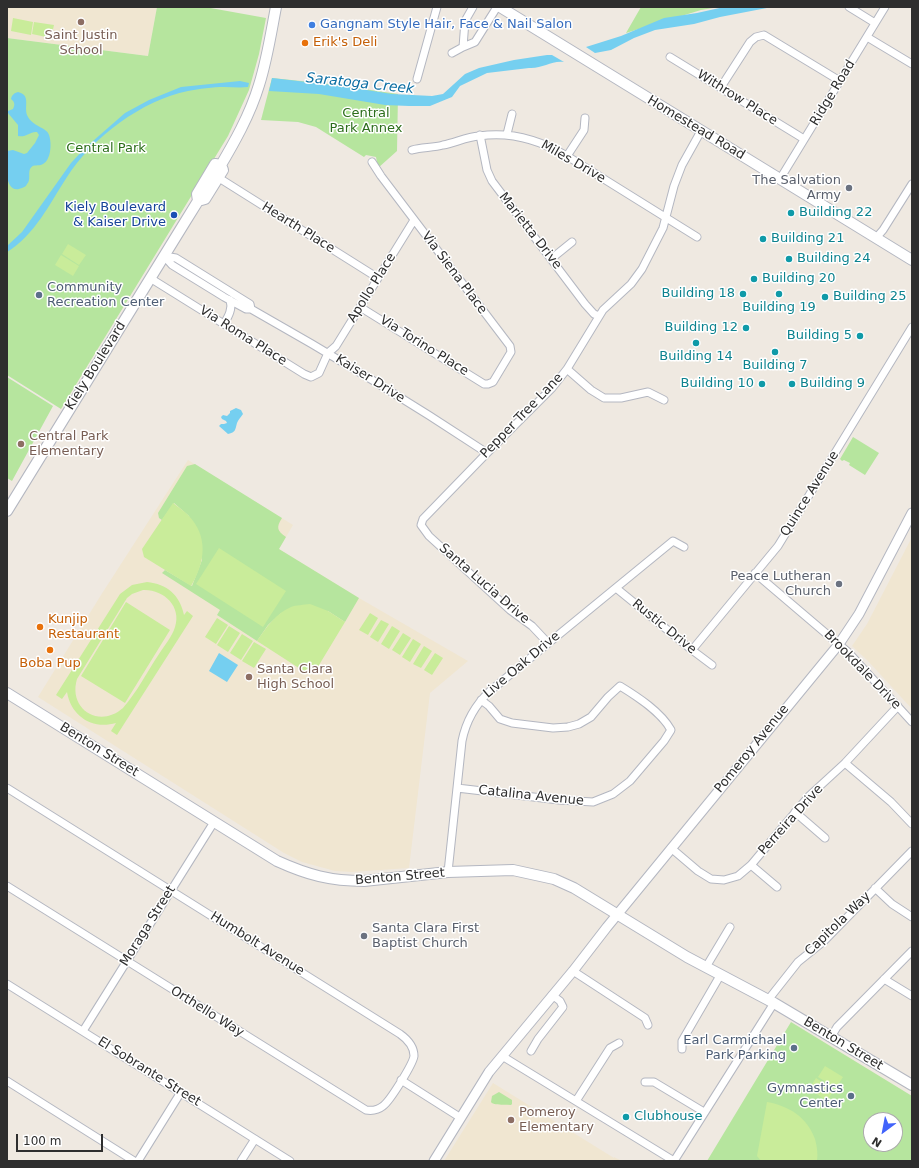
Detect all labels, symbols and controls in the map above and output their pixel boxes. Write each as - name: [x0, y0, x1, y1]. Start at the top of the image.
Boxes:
- marker: Saint Justin School: [76, 17, 86, 27]
- place label: Gangnam Style Hair, Face & Nail Salon: [320, 17, 572, 33]
- marker: Gangnam Style Hair, Face & Nail Salon: [307, 20, 317, 30]
- place label: Saint Justin School: [44, 28, 118, 59]
- place label: Erik's Deli: [313, 35, 377, 51]
- marker: Erik's Deli: [300, 38, 310, 48]
- street label: Ridge Road: [807, 57, 859, 129]
- street label: Withrow Place: [694, 67, 780, 129]
- water label: Saratoga Creek: [305, 70, 415, 98]
- street label: Homestead Road: [644, 93, 748, 163]
- park label: Central Park Annex: [329, 106, 403, 137]
- street label: Miles Drive: [538, 137, 608, 187]
- park label: Central Park: [66, 141, 146, 157]
- place label: The Salvation Army: [752, 173, 841, 204]
- marker: The Salvation Army: [844, 183, 854, 193]
- street label: Marietta Drive: [495, 190, 565, 272]
- street label: Hearth Place: [259, 199, 337, 257]
- place label: Kiely Boulevard & Kaiser Drive: [65, 200, 166, 231]
- place label: Building 22: [799, 205, 872, 221]
- marker: Building 22: [786, 208, 796, 218]
- marker: Kiely Boulevard & Kaiser Drive: [169, 210, 179, 220]
- street label: Via Siena Place: [418, 229, 490, 317]
- place label: Building 21: [771, 231, 844, 247]
- marker: Building 21: [758, 234, 768, 244]
- street label: Apollo Place: [344, 250, 400, 326]
- place label: Building 24: [797, 251, 870, 267]
- marker: Building 24: [784, 254, 794, 264]
- place label: Building 20: [762, 271, 835, 287]
- marker: Building 20: [749, 274, 759, 284]
- place label: Community Recreation Center: [47, 280, 164, 311]
- place label: Building 18: [662, 286, 735, 302]
- marker: Building 18: [738, 289, 748, 299]
- marker: Building 19: [774, 289, 784, 299]
- place label: Building 25: [833, 289, 906, 305]
- marker: Community Recreation Center: [34, 290, 44, 300]
- marker: Building 25: [820, 292, 830, 302]
- place label: Building 19: [742, 300, 816, 316]
- street label: Via Roma Place: [196, 303, 290, 369]
- street label: Via Torino Place: [377, 312, 471, 380]
- street label: Kiely Boulevard: [63, 319, 129, 413]
- place label: Building 12: [665, 320, 738, 336]
- marker: Building 12: [741, 323, 751, 333]
- place label: Building 5: [787, 328, 852, 344]
- marker: Building 5: [855, 331, 865, 341]
- marker: Building 14: [691, 338, 701, 348]
- marker: Building 7: [770, 347, 780, 357]
- place label: Building 14: [659, 349, 733, 365]
- street label: Kaiser Drive: [332, 352, 408, 406]
- place label: Building 7: [742, 358, 808, 374]
- street label: Pepper Tree Lane: [477, 370, 567, 462]
- place label: Building 10: [681, 376, 754, 392]
- place label: Building 9: [800, 376, 865, 392]
- marker: Building 10: [757, 379, 767, 389]
- marker: Building 9: [787, 379, 797, 389]
- place label: Central Park Elementary: [29, 429, 109, 460]
- marker: Central Park Elementary: [16, 439, 26, 449]
- street label: Quince Avenue: [777, 448, 843, 540]
- street label: Santa Lucia Drive: [436, 541, 532, 627]
- place label: Peace Lutheran Church: [730, 569, 831, 600]
- marker: Peace Lutheran Church: [834, 579, 844, 589]
- street label: Rustic Drive: [629, 596, 699, 658]
- place label: Kunjip Restaurant: [48, 612, 119, 643]
- marker: Kunjip Restaurant: [35, 622, 45, 632]
- street label: Brookdale Drive: [820, 627, 904, 713]
- street label: Live Oak Drive: [481, 628, 563, 702]
- marker: Boba Pup: [45, 645, 55, 655]
- place label: Boba Pup: [19, 656, 81, 672]
- place label: Santa Clara High School: [257, 662, 334, 693]
- marker: Santa Clara High School: [244, 672, 254, 682]
- street label: Pomeroy Avenue: [712, 702, 792, 796]
- street label: Benton Street: [57, 720, 141, 780]
- street label: Perreira Drive: [755, 782, 827, 858]
- street label: Catalina Avenue: [477, 783, 585, 809]
- street label: Benton Street: [354, 865, 446, 889]
- street label: Moraga Street: [117, 883, 179, 969]
- street label: Capitola Way: [802, 889, 874, 959]
- street label: Humbolt Avenue: [207, 909, 307, 979]
- place label: Santa Clara First Baptist Church: [372, 921, 479, 952]
- marker: Santa Clara First Baptist Church: [359, 931, 369, 941]
- street label: Orthello Way: [167, 983, 247, 1041]
- street label: Benton Street: [800, 1014, 886, 1074]
- place label: Earl Carmichael Park Parking: [683, 1033, 786, 1064]
- street label: El Sobrante Street: [95, 1034, 203, 1110]
- marker: Earl Carmichael Park Parking: [789, 1043, 799, 1053]
- place label: Gymnastics Center: [767, 1081, 843, 1112]
- marker: Gymnastics Center: [846, 1091, 856, 1101]
- place label: Pomeroy Elementary: [519, 1105, 594, 1136]
- place label: Clubhouse: [634, 1109, 702, 1125]
- marker: Clubhouse: [621, 1112, 631, 1122]
- north arrow: [863, 1112, 903, 1152]
- marker: Pomeroy Elementary: [506, 1115, 516, 1125]
- scale bar: [18, 1126, 105, 1152]
- text: 100 m: [23, 1134, 61, 1148]
- text: N: [870, 1134, 884, 1150]

